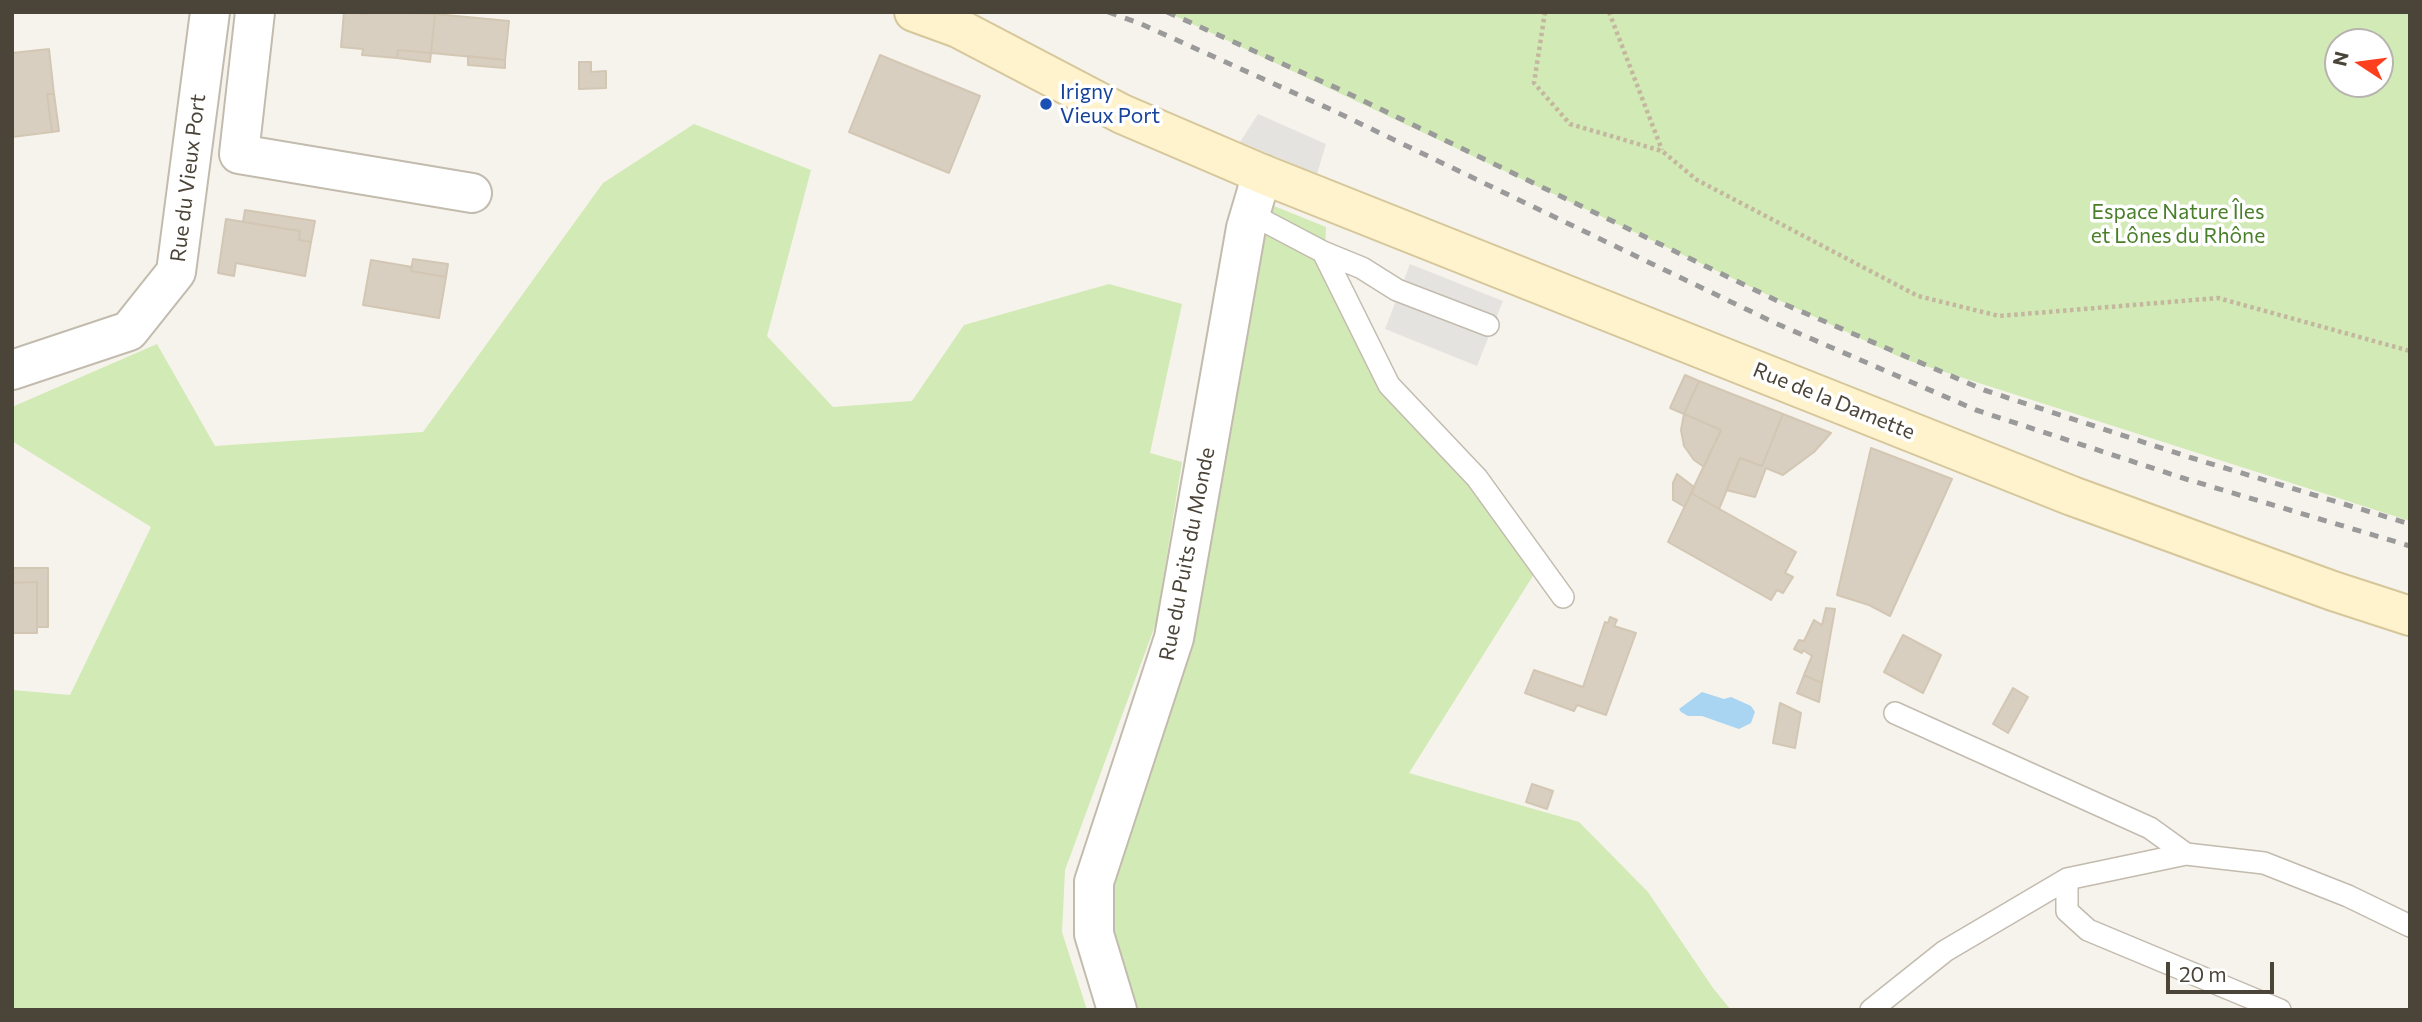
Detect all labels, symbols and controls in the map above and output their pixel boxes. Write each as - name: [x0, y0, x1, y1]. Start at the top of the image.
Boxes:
- north arrow: [2324, 28, 2394, 98]
- text: N: [2327, 49, 2353, 68]
- place label: Irigny Vieux Port: [1060, 79, 1160, 129]
- street label: Rue du Vieux Port: [165, 93, 211, 263]
- marker: Irigny Vieux Port: [1038, 96, 1054, 112]
- park label: Espace Nature Îles et Lônes du Rhône: [2091, 199, 2265, 249]
- street label: Rue de la Damette: [1749, 357, 1919, 445]
- street label: Rue du Puits du Monde: [1154, 445, 1220, 663]
- scale bar: [2170, 948, 2278, 992]
- text: 20 m: [2179, 961, 2227, 986]

